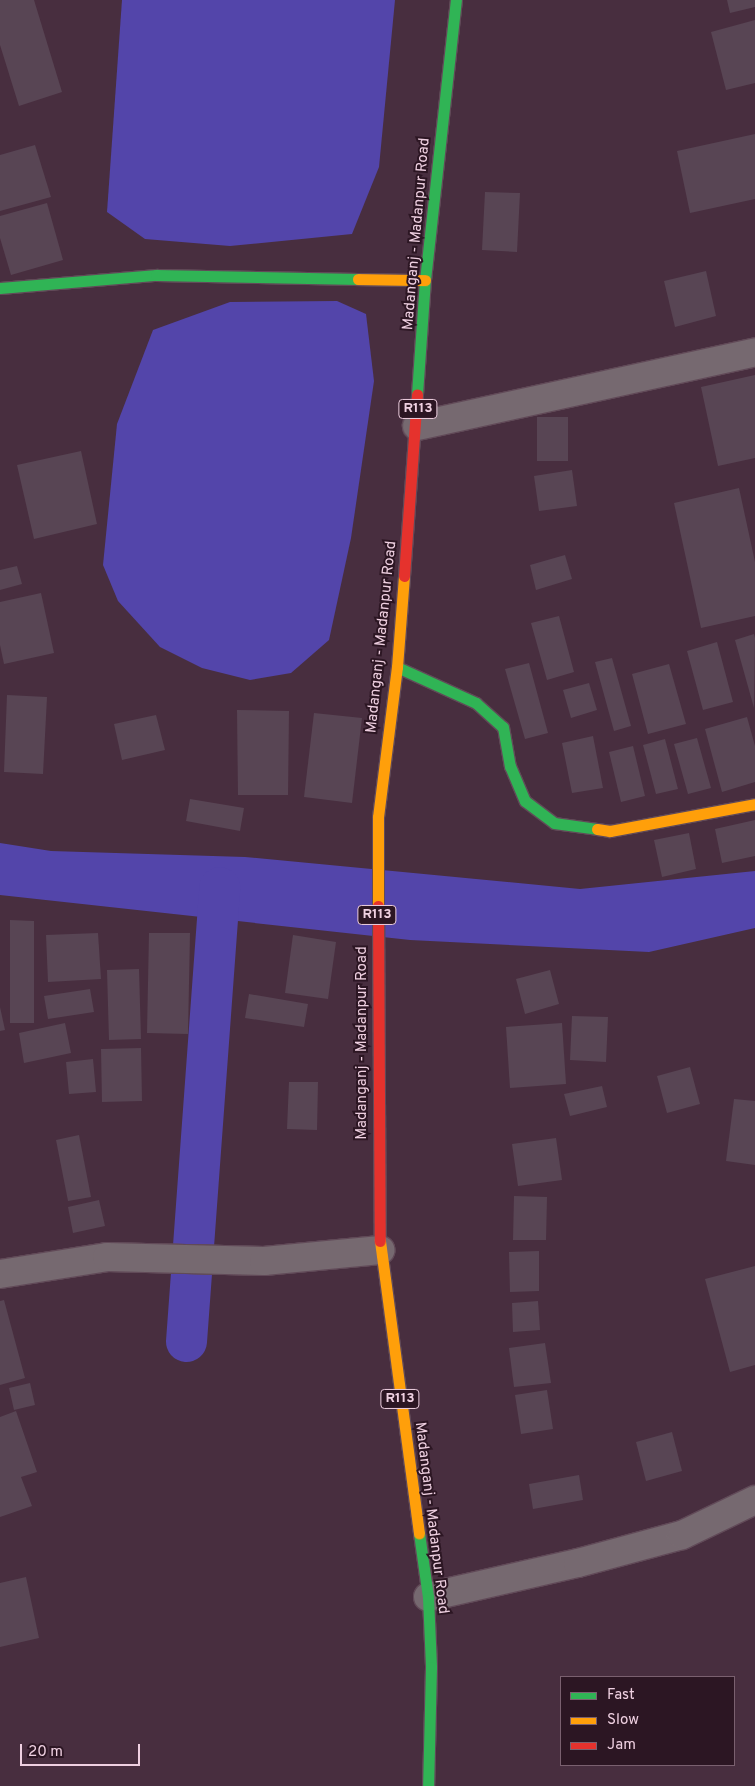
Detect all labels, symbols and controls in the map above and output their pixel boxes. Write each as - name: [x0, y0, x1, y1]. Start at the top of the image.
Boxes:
- street label: Madanganj - Madanpur Road: [400, 137, 434, 331]
- road number: R113: [398, 398, 438, 420]
- street label: Madanganj - Madanpur Road: [363, 540, 401, 734]
- road number: R113: [357, 904, 397, 926]
- street label: Madanganj - Madanpur Road: [354, 946, 372, 1140]
- road number: R113: [380, 1388, 420, 1410]
- street label: Madanganj - Madanpur Road: [410, 1421, 452, 1615]
- legend: [560, 1676, 735, 1766]
- text: Fast: [607, 1686, 635, 1705]
- text: Slow: [607, 1711, 639, 1730]
- scale bar: [22, 1734, 142, 1766]
- text: Jam: [607, 1736, 636, 1755]
- text: 20 m: [28, 1743, 63, 1762]

